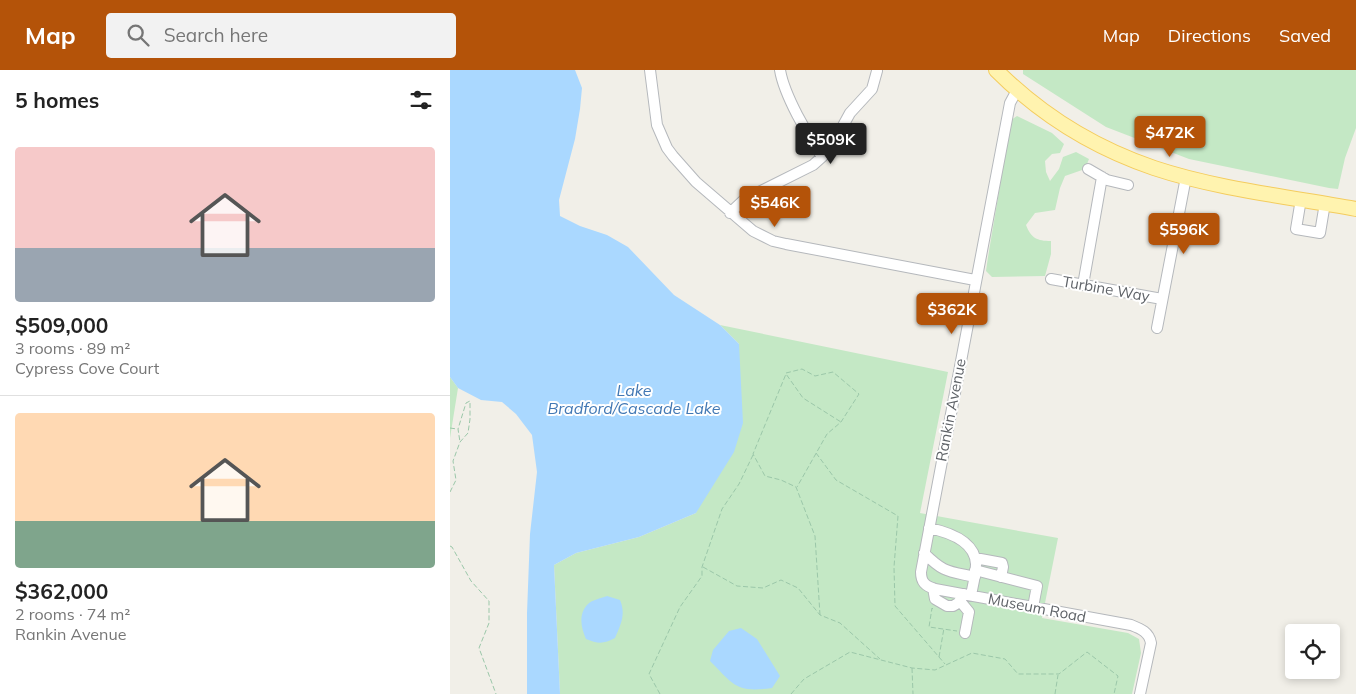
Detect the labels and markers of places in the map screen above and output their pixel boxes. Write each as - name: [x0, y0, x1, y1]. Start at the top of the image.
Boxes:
- pin: $472K: [1135, 116, 1205, 158]
- pin: $509K: [796, 122, 866, 165]
- pin: $546K: [740, 186, 810, 228]
- pin: $596K: [1149, 212, 1219, 255]
- pin: $362K: [917, 292, 987, 335]

